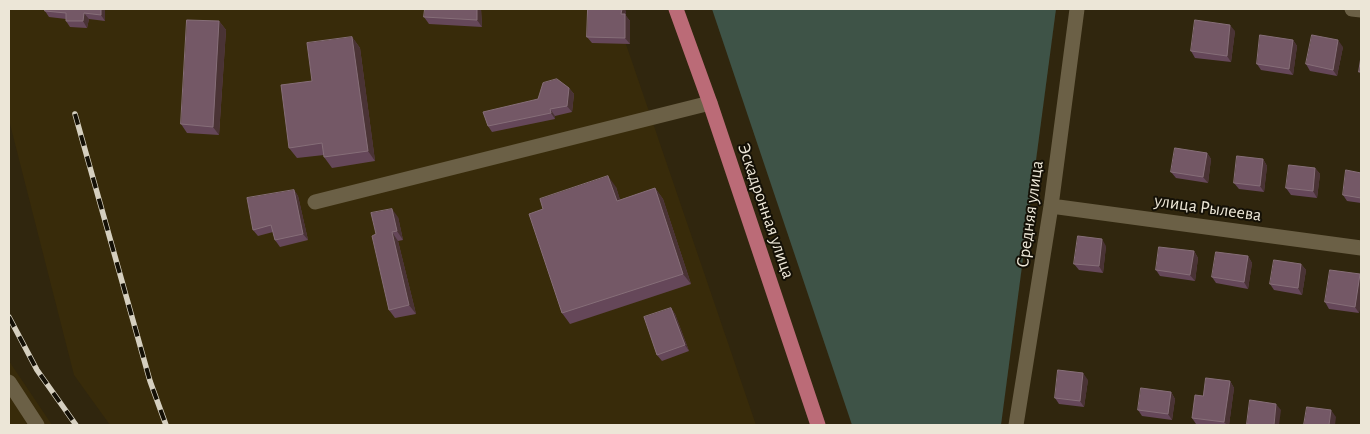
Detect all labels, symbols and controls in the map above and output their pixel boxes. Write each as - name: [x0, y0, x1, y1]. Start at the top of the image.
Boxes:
- street label: Эскадронная улица: [733, 140, 799, 282]
- street label: Средняя улица: [1012, 159, 1048, 269]
- street label: улица Рылеева: [1153, 190, 1263, 226]

